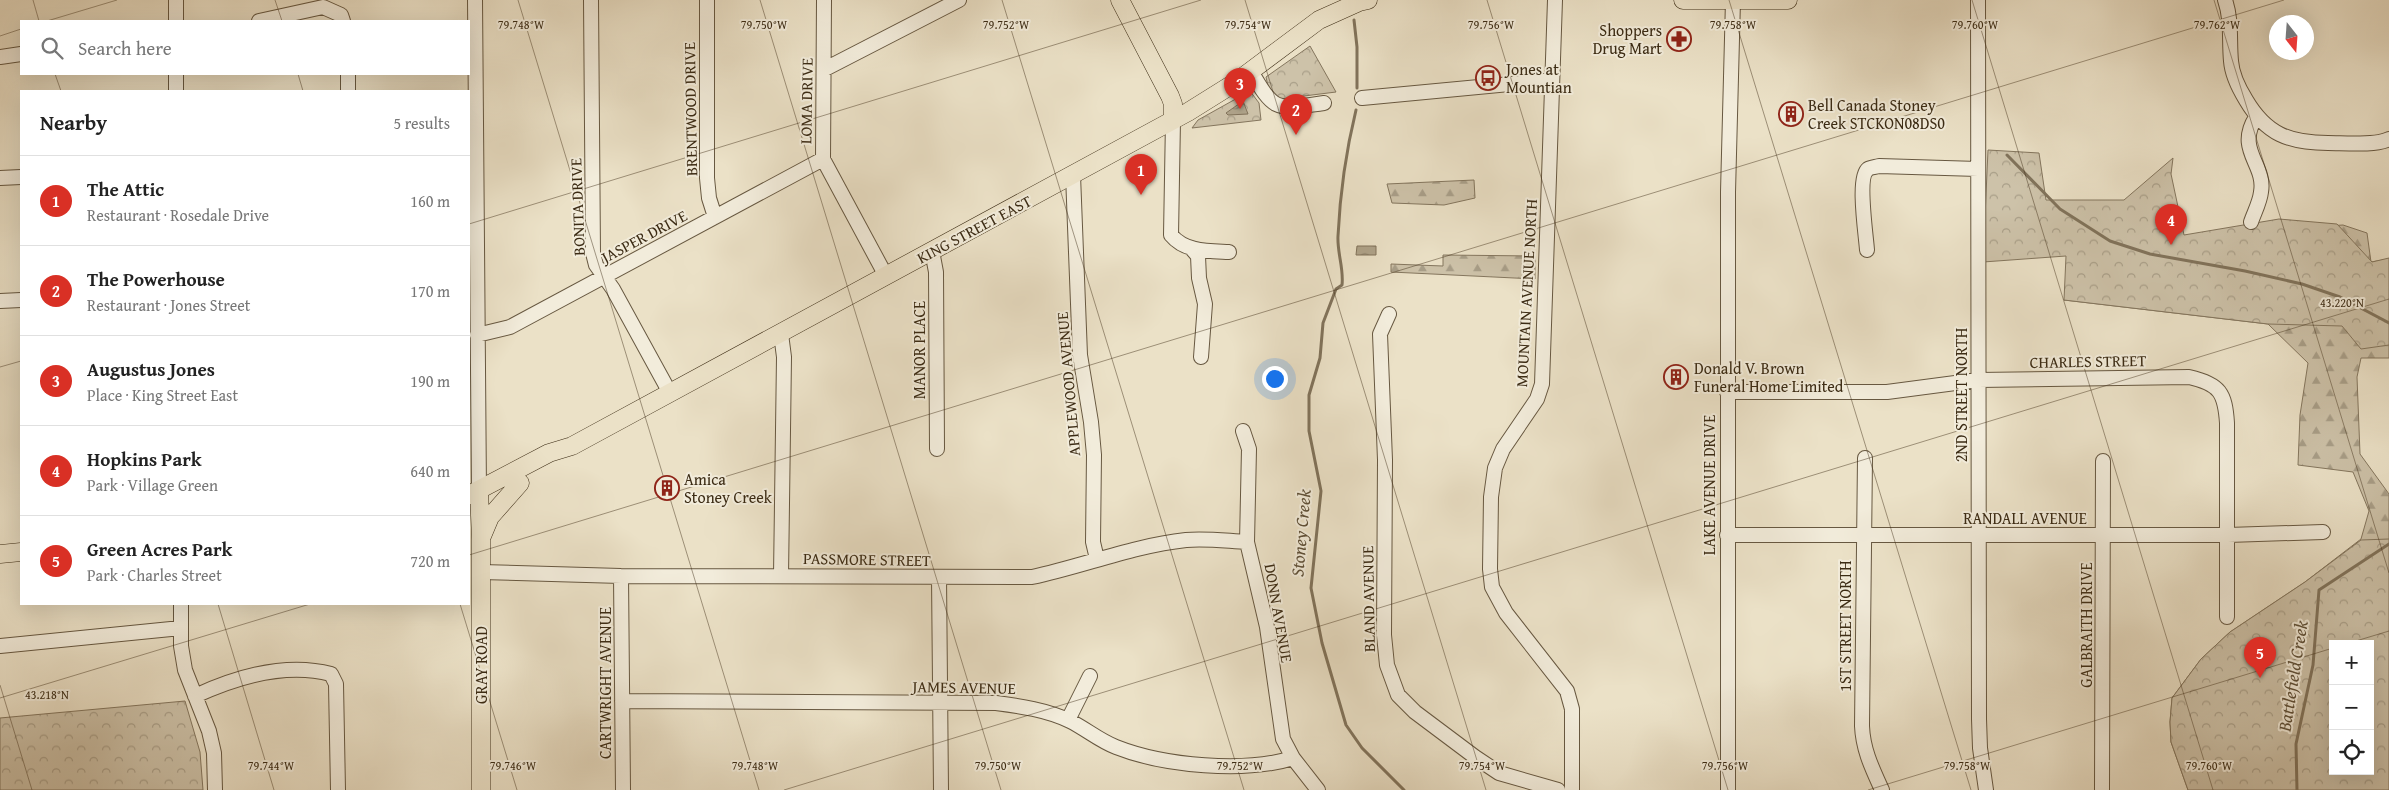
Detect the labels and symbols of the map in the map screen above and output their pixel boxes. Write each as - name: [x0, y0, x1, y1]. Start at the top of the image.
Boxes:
- north arrow: [2269, 15, 2314, 60]
- text: 79.748°W: [498, 16, 545, 33]
- text: 79.750°W: [741, 16, 788, 33]
- text: 79.752°W: [983, 16, 1030, 33]
- text: 79.754°W: [1225, 16, 1272, 33]
- text: 79.756°W: [1468, 16, 1515, 33]
- text: 79.758°W: [1710, 16, 1757, 33]
- text: 79.760°W: [1952, 16, 1999, 33]
- text: 79.762°W: [2194, 16, 2241, 33]
- place label: Shoppers Drug Mart: [1593, 18, 1662, 60]
- pharmacy icon: Shoppers Drug Mart: [1666, 26, 1692, 52]
- street label: BRENTWOOD DRIVE: [677, 42, 703, 176]
- place label: Jones at Mountian: [1504, 57, 1572, 99]
- street label: LOMA DRIVE: [793, 58, 819, 144]
- bus stop icon: Jones at Mountian: [1475, 65, 1501, 91]
- pin: 3: [1224, 68, 1256, 109]
- place label: Bell Canada Stoney Creek STCKON08DS0: [1808, 93, 1945, 135]
- pin: 2: [1280, 94, 1312, 135]
- building icon: Bell Canada Stoney Creek STCKON08DS0: [1778, 101, 1804, 127]
- pin: 1: [1125, 154, 1157, 195]
- street label: BONITA DRIVE: [563, 158, 591, 256]
- street label: KING STREET EAST: [912, 189, 1036, 269]
- street label: MOUNTAIN AVENUE NORTH: [1509, 198, 1543, 388]
- street label: JASPER DRIVE: [595, 203, 691, 270]
- pin: 4: [2155, 204, 2187, 245]
- text: 43.220°N: [2320, 294, 2364, 311]
- street label: MANOR PLACE: [907, 301, 931, 399]
- street label: APPLEWOOD AVENUE: [1050, 311, 1086, 457]
- street label: 2ND STREET NORTH: [1949, 327, 1973, 462]
- street label: CHARLES STREET: [2029, 348, 2147, 374]
- place label: Donald V. Brown Funeral Home Limited: [1694, 356, 1844, 398]
- building icon: Donald V. Brown Funeral Home Limited: [1663, 364, 1689, 390]
- your location: [1262, 366, 1288, 392]
- street label: LAKE AVENUE DRIVE: [1697, 415, 1721, 555]
- place label: Amica Stoney Creek: [684, 467, 773, 509]
- building icon: Amica Stoney Creek: [654, 475, 680, 501]
- water label: Stoney Creek: [1283, 487, 1318, 578]
- street label: RANDALL AVENUE: [1963, 506, 2087, 530]
- street label: PASSMORE STREET: [803, 546, 931, 572]
- street label: BLAND AVENUE: [1355, 546, 1381, 652]
- street label: 1ST STREET NORTH: [1833, 560, 1857, 692]
- street label: DONN AVENUE: [1258, 562, 1300, 664]
- street label: GALBRAITH DRIVE: [2074, 562, 2098, 688]
- street label: CARTWRIGHT AVENUE: [593, 607, 617, 759]
- water label: Battlefield Creek: [2270, 618, 2315, 734]
- street label: GRAY ROAD: [469, 626, 493, 704]
- pin: 5: [2244, 637, 2276, 678]
- street label: JAMES AVENUE: [910, 674, 1016, 700]
- text: 43.218°N: [25, 686, 69, 703]
- text: 79.744°W: [248, 757, 295, 774]
- text: 79.746°W: [490, 757, 537, 774]
- text: 79.748°W: [732, 757, 779, 774]
- text: 79.750°W: [975, 757, 1022, 774]
- text: 79.752°W: [1217, 757, 1264, 774]
- text: 79.754°W: [1459, 757, 1506, 774]
- text: 79.756°W: [1702, 757, 1749, 774]
- text: 79.758°W: [1944, 757, 1991, 774]
- text: 79.760°W: [2186, 757, 2233, 774]

